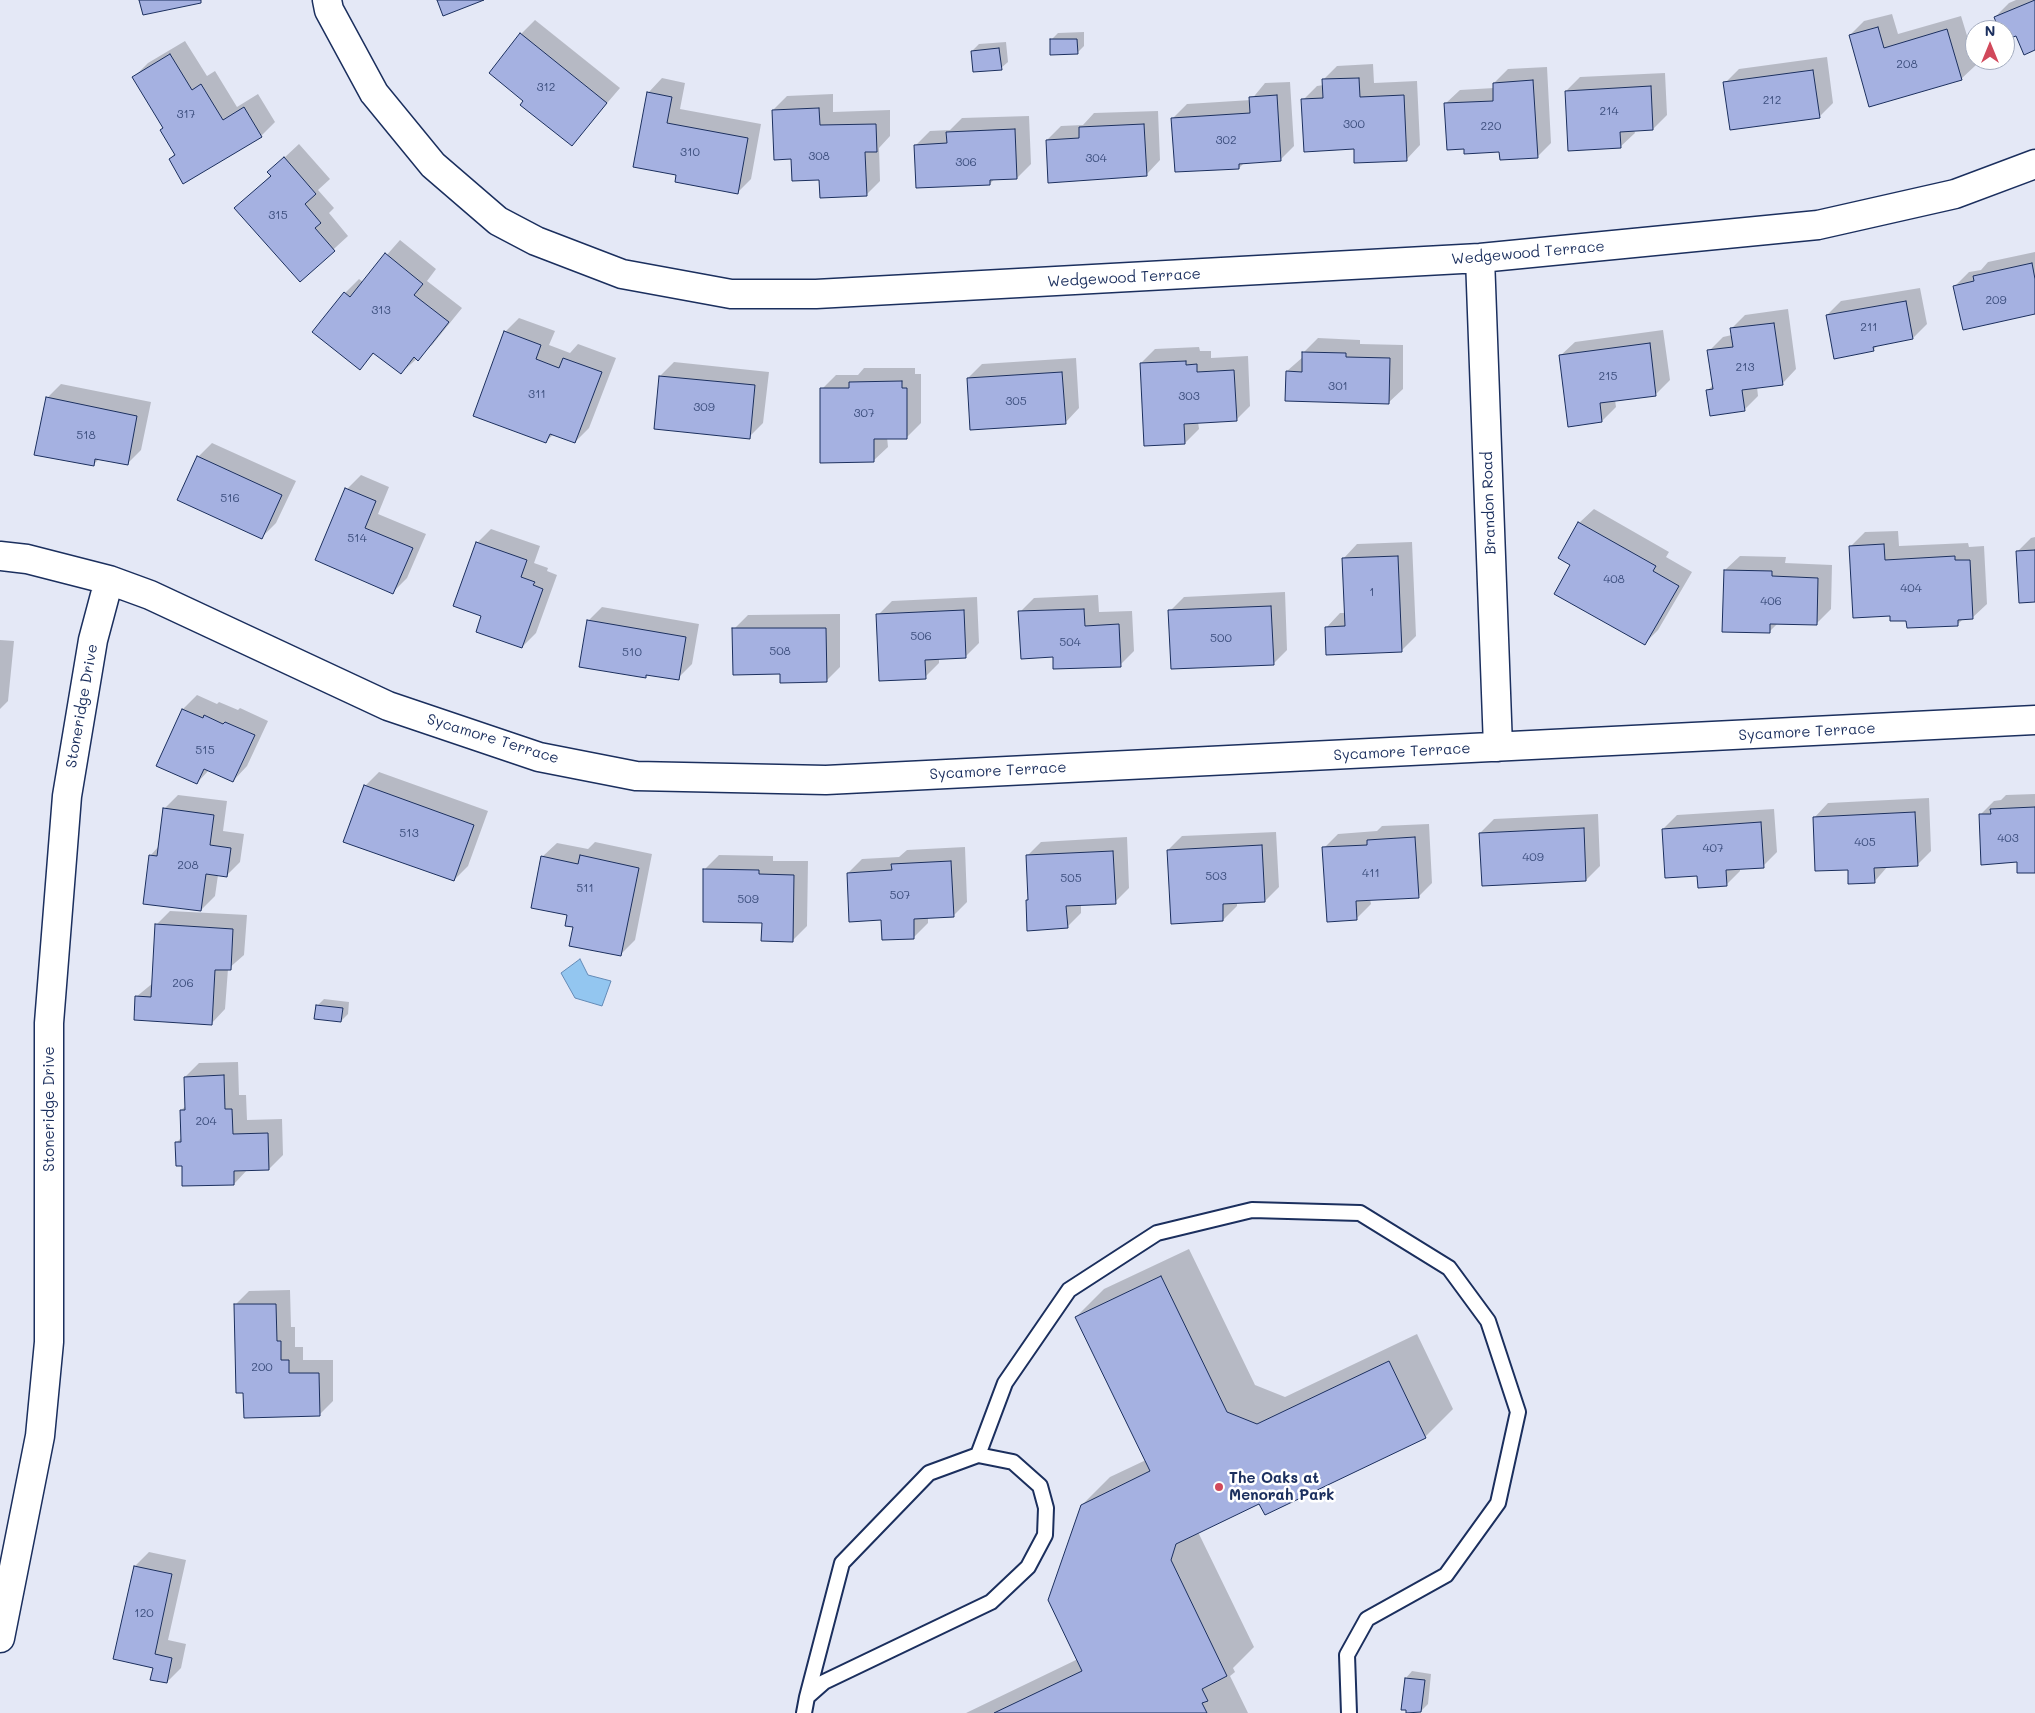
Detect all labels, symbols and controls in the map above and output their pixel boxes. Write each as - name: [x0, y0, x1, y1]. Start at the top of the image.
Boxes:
- north arrow: [1965, 20, 2015, 70]
- text: N: [1985, 21, 1995, 40]
- house number: 208: [1896, 57, 1918, 71]
- house number: 312: [536, 80, 556, 94]
- house number: 212: [1763, 93, 1781, 107]
- house number: 214: [1599, 104, 1619, 118]
- house number: 317: [176, 107, 196, 121]
- house number: 300: [1343, 117, 1365, 131]
- house number: 220: [1481, 119, 1501, 133]
- house number: 302: [1215, 133, 1237, 147]
- house number: 310: [680, 145, 700, 159]
- house number: 308: [808, 149, 830, 163]
- house number: 304: [1085, 151, 1107, 165]
- house number: 306: [955, 155, 977, 169]
- house number: 315: [268, 208, 288, 222]
- street label: Wedgewood Terrace: [1451, 237, 1605, 269]
- street label: Wedgewood Terrace: [1047, 265, 1201, 291]
- house number: 209: [1985, 293, 2007, 307]
- house number: 313: [371, 303, 391, 317]
- house number: 211: [1860, 320, 1878, 334]
- house number: 213: [1735, 360, 1755, 374]
- house number: 215: [1598, 369, 1618, 383]
- house number: 301: [1328, 379, 1348, 393]
- house number: 311: [528, 387, 546, 401]
- house number: 303: [1178, 389, 1200, 403]
- house number: 305: [1005, 394, 1027, 408]
- house number: 309: [693, 400, 715, 414]
- house number: 307: [853, 406, 875, 420]
- house number: 518: [76, 428, 96, 442]
- street label: Brandon Road: [1478, 451, 1500, 555]
- house number: 516: [220, 491, 240, 505]
- house number: 514: [347, 531, 367, 545]
- house number: 408: [1603, 572, 1625, 586]
- house number: 404: [1900, 581, 1922, 595]
- house number: 1: [1369, 585, 1375, 599]
- house number: 406: [1760, 594, 1782, 608]
- house number: 506: [910, 629, 932, 643]
- house number: 500: [1210, 631, 1232, 645]
- house number: 504: [1059, 635, 1081, 649]
- street label: Stoneridge Drive: [62, 643, 102, 769]
- house number: 508: [769, 644, 791, 658]
- house number: 510: [622, 645, 642, 659]
- street label: Sycamore Terrace: [425, 710, 561, 768]
- street label: Sycamore Terrace: [1738, 719, 1876, 745]
- street label: Sycamore Terrace: [1333, 739, 1471, 765]
- house number: 515: [195, 743, 215, 757]
- street label: Sycamore Terrace: [929, 758, 1067, 784]
- house number: 513: [399, 826, 419, 840]
- house number: 403: [1997, 831, 2019, 845]
- house number: 405: [1854, 835, 1876, 849]
- house number: 407: [1702, 841, 1724, 855]
- house number: 409: [1522, 850, 1544, 864]
- house number: 208: [177, 858, 199, 872]
- house number: 411: [1362, 866, 1380, 880]
- house number: 503: [1205, 869, 1227, 883]
- house number: 505: [1060, 871, 1082, 885]
- house number: 511: [576, 881, 594, 895]
- house number: 507: [889, 888, 911, 902]
- house number: 509: [737, 892, 759, 906]
- house number: 206: [172, 976, 194, 990]
- street label: Stoneridge Drive: [40, 1046, 58, 1172]
- house number: 204: [195, 1114, 217, 1128]
- house number: 200: [251, 1360, 273, 1374]
- place label: The Oaks at Menorah Park: [1229, 1469, 1334, 1504]
- marker: The Oaks at Menorah Park: [1213, 1481, 1225, 1493]
- house number: 120: [134, 1606, 154, 1620]

